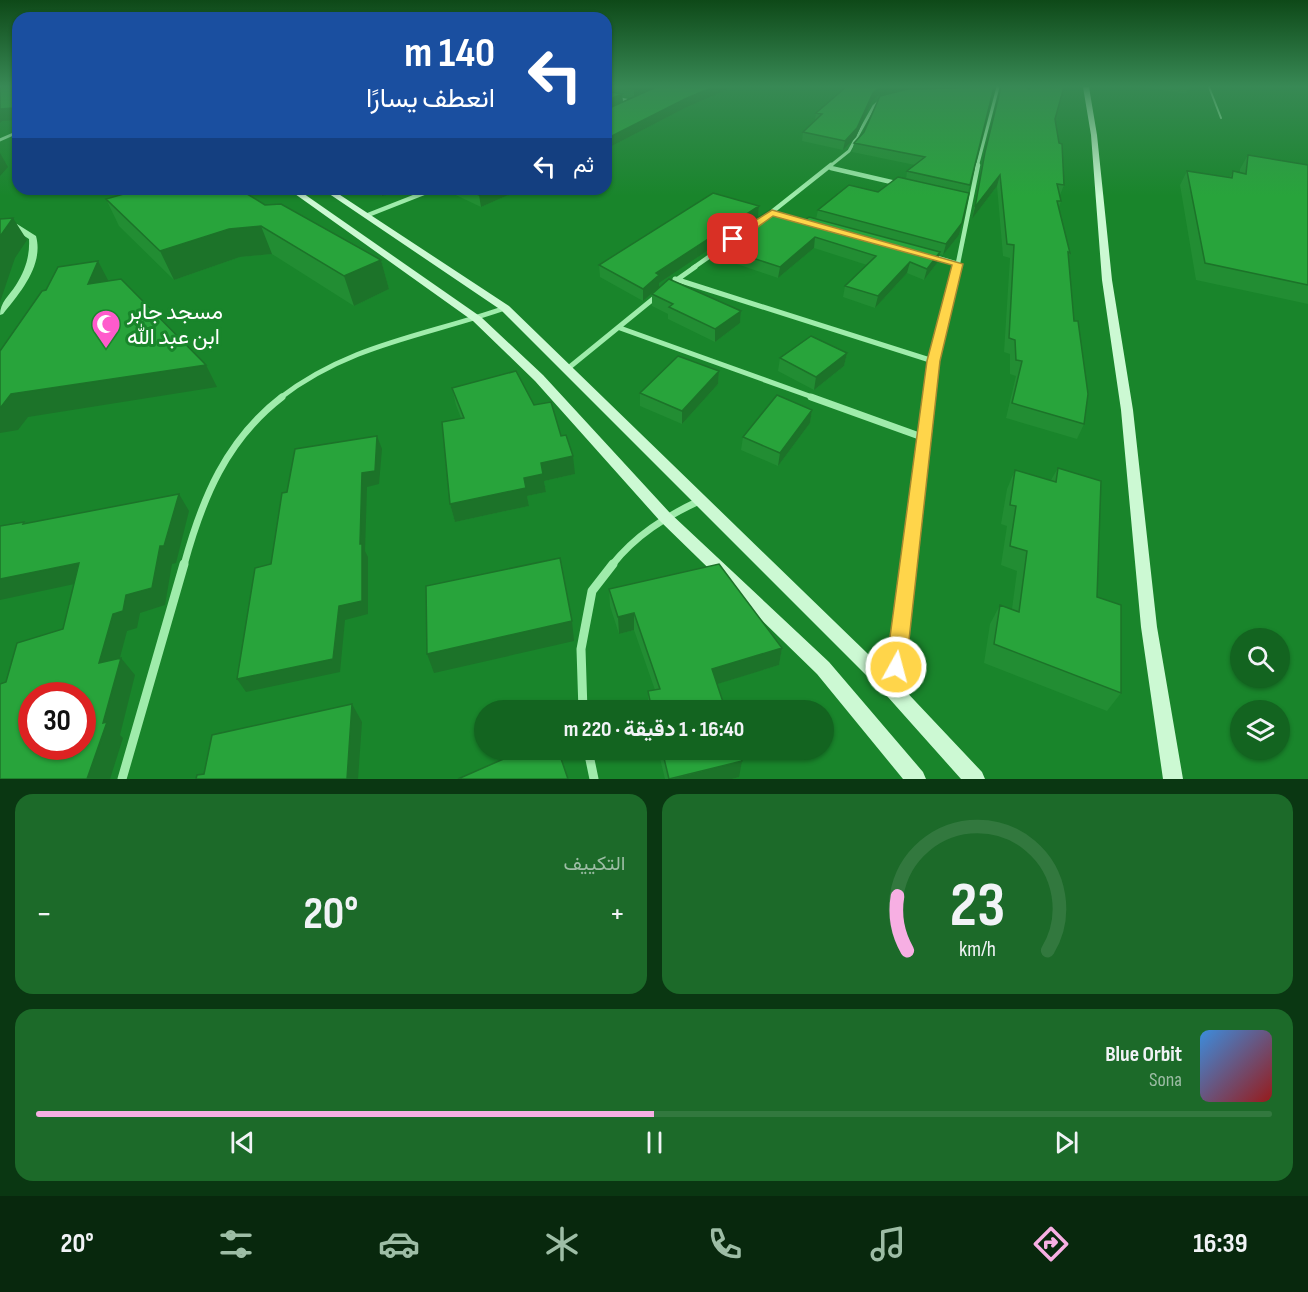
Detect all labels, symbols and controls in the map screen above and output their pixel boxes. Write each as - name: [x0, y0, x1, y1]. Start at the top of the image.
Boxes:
- text: 140 m: [404, 28, 495, 79]
- icon: left: [516, 36, 594, 114]
- text: انعطف يسارًا: [366, 83, 495, 115]
- icon: left: [528, 150, 561, 183]
- text: ثم: [573, 152, 594, 179]
- pin: [707, 213, 758, 264]
- icon: arrive: [716, 222, 749, 255]
- place label: مسجد جابر ابن عبد الله: [126, 299, 223, 351]
- mosque icon: مسجد جابر ابن عبد الله: [90, 308, 122, 350]
- map controls: [1230, 628, 1290, 760]
- button: search: [1230, 628, 1290, 688]
- position arrow: [864, 635, 928, 699]
- speed limit sign: 30: [18, 682, 96, 760]
- button: layers: [1230, 700, 1290, 760]
- text: 16:40 · 1 دقيقة · 220 m: [564, 716, 744, 743]
- text: التكييف: [563, 852, 626, 876]
- text: 23: [950, 869, 1005, 944]
- text: 20°: [303, 887, 358, 942]
- text: −: [36, 894, 52, 934]
- text: +: [609, 894, 626, 934]
- text: km/h: [959, 937, 996, 962]
- text: Blue Orbit: [1105, 1041, 1182, 1068]
- text: Sona: [1149, 1068, 1182, 1092]
- icon: previous: [226, 1126, 259, 1159]
- icon: pause: [638, 1126, 671, 1159]
- icon: next: [1050, 1126, 1083, 1159]
- icon: filters: [215, 1223, 257, 1265]
- icon: car: [378, 1223, 420, 1265]
- icon: climate: [541, 1223, 583, 1265]
- icon: phone: [704, 1223, 746, 1265]
- icon: music: [867, 1223, 909, 1265]
- icon: directions: [1030, 1223, 1072, 1265]
- text: 20°: [61, 1228, 94, 1260]
- text: 16:39: [1193, 1228, 1247, 1260]

